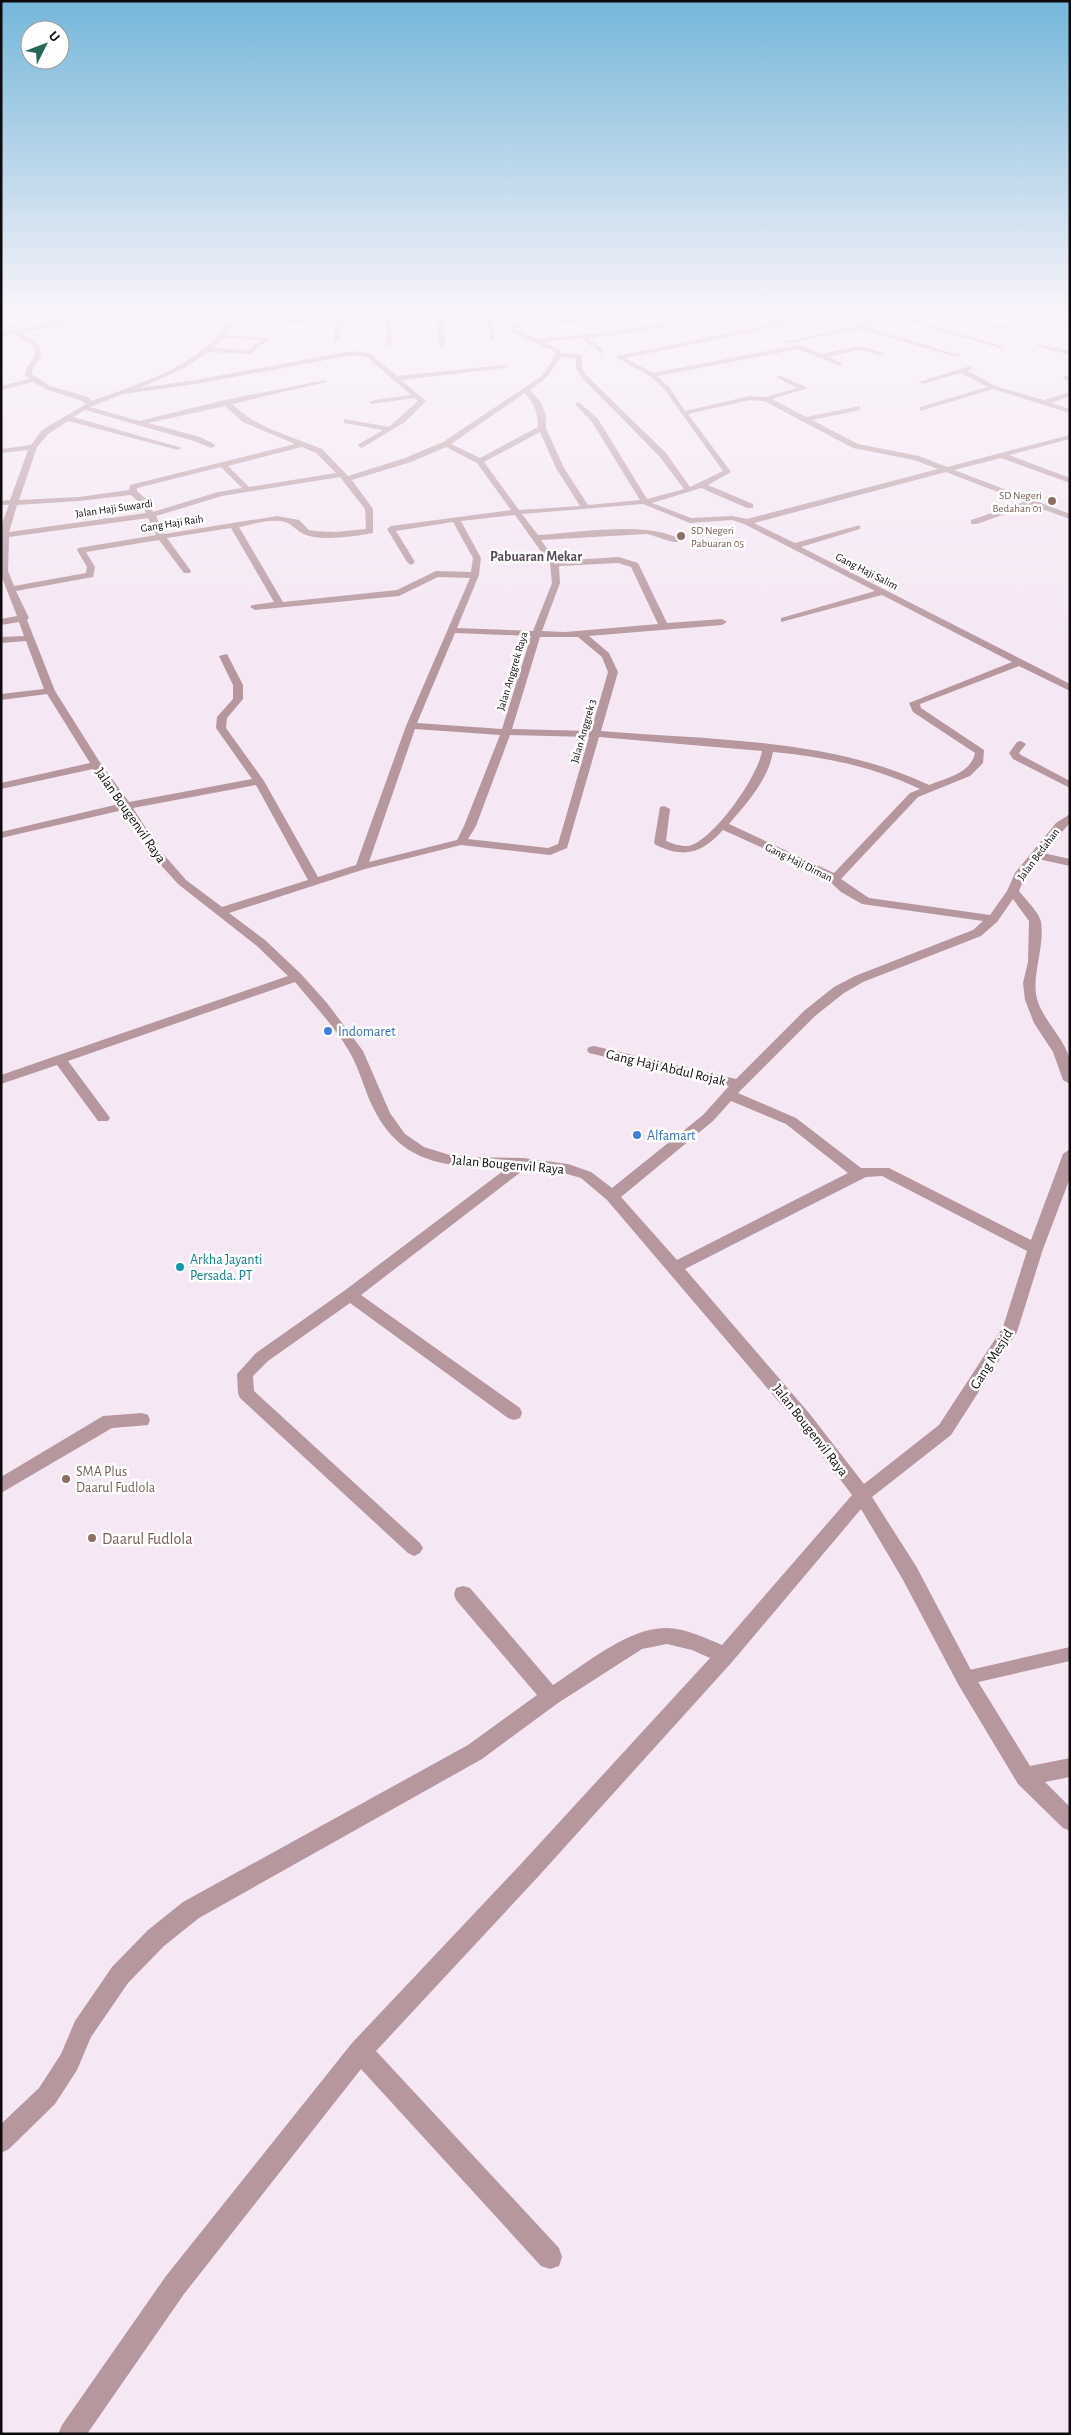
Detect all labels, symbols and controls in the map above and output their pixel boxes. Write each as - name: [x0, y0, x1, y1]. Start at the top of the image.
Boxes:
- north arrow: [20, 20, 70, 70]
- text: U: [46, 29, 62, 45]
- place label: SD Negeri Bedahan 01: [993, 490, 1042, 514]
- marker: SD Negeri Bedahan 01: [1046, 495, 1058, 507]
- street label: Jalan Haji Suwardi: [75, 498, 153, 519]
- street label: Gang Haji Raih: [140, 513, 204, 534]
- place label: SD Negeri Pabuaran 05: [691, 525, 744, 549]
- marker: SD Negeri Pabuaran 05: [675, 530, 687, 542]
- district label: Pabuaran Mekar: [490, 550, 582, 564]
- street label: Gang Haji Salim: [834, 551, 900, 592]
- street label: Jalan Anggrek Raya: [495, 630, 530, 712]
- street label: Jalan Anggrek 3: [569, 697, 598, 764]
- street label: Jalan Bougenvil Raya: [92, 765, 168, 866]
- street label: Jalan Bedahan: [1016, 826, 1061, 882]
- street label: Gang Haji Diman: [763, 841, 834, 883]
- marker: Indomaret: [322, 1025, 334, 1037]
- place label: Indomaret: [338, 1025, 396, 1039]
- street label: Gang Haji Abdul Rojak: [605, 1047, 728, 1089]
- marker: Alfamart: [631, 1129, 643, 1141]
- place label: Alfamart: [647, 1129, 696, 1143]
- street label: Jalan Bougenvil Raya: [451, 1153, 565, 1177]
- place label: Arkha Jayanti Persada. PT: [190, 1253, 262, 1283]
- marker: Arkha Jayanti Persada. PT: [174, 1261, 186, 1273]
- street label: Gang Mesjid: [968, 1327, 1016, 1392]
- street label: Jalan Bougenvil Raya: [770, 1382, 851, 1480]
- place label: SMA Plus Daarul Fudlola: [76, 1465, 156, 1495]
- marker: SMA Plus Daarul Fudlola: [60, 1473, 72, 1485]
- place label: Daarul Fudlola: [102, 1531, 193, 1547]
- marker: Daarul Fudlola: [86, 1532, 98, 1544]

